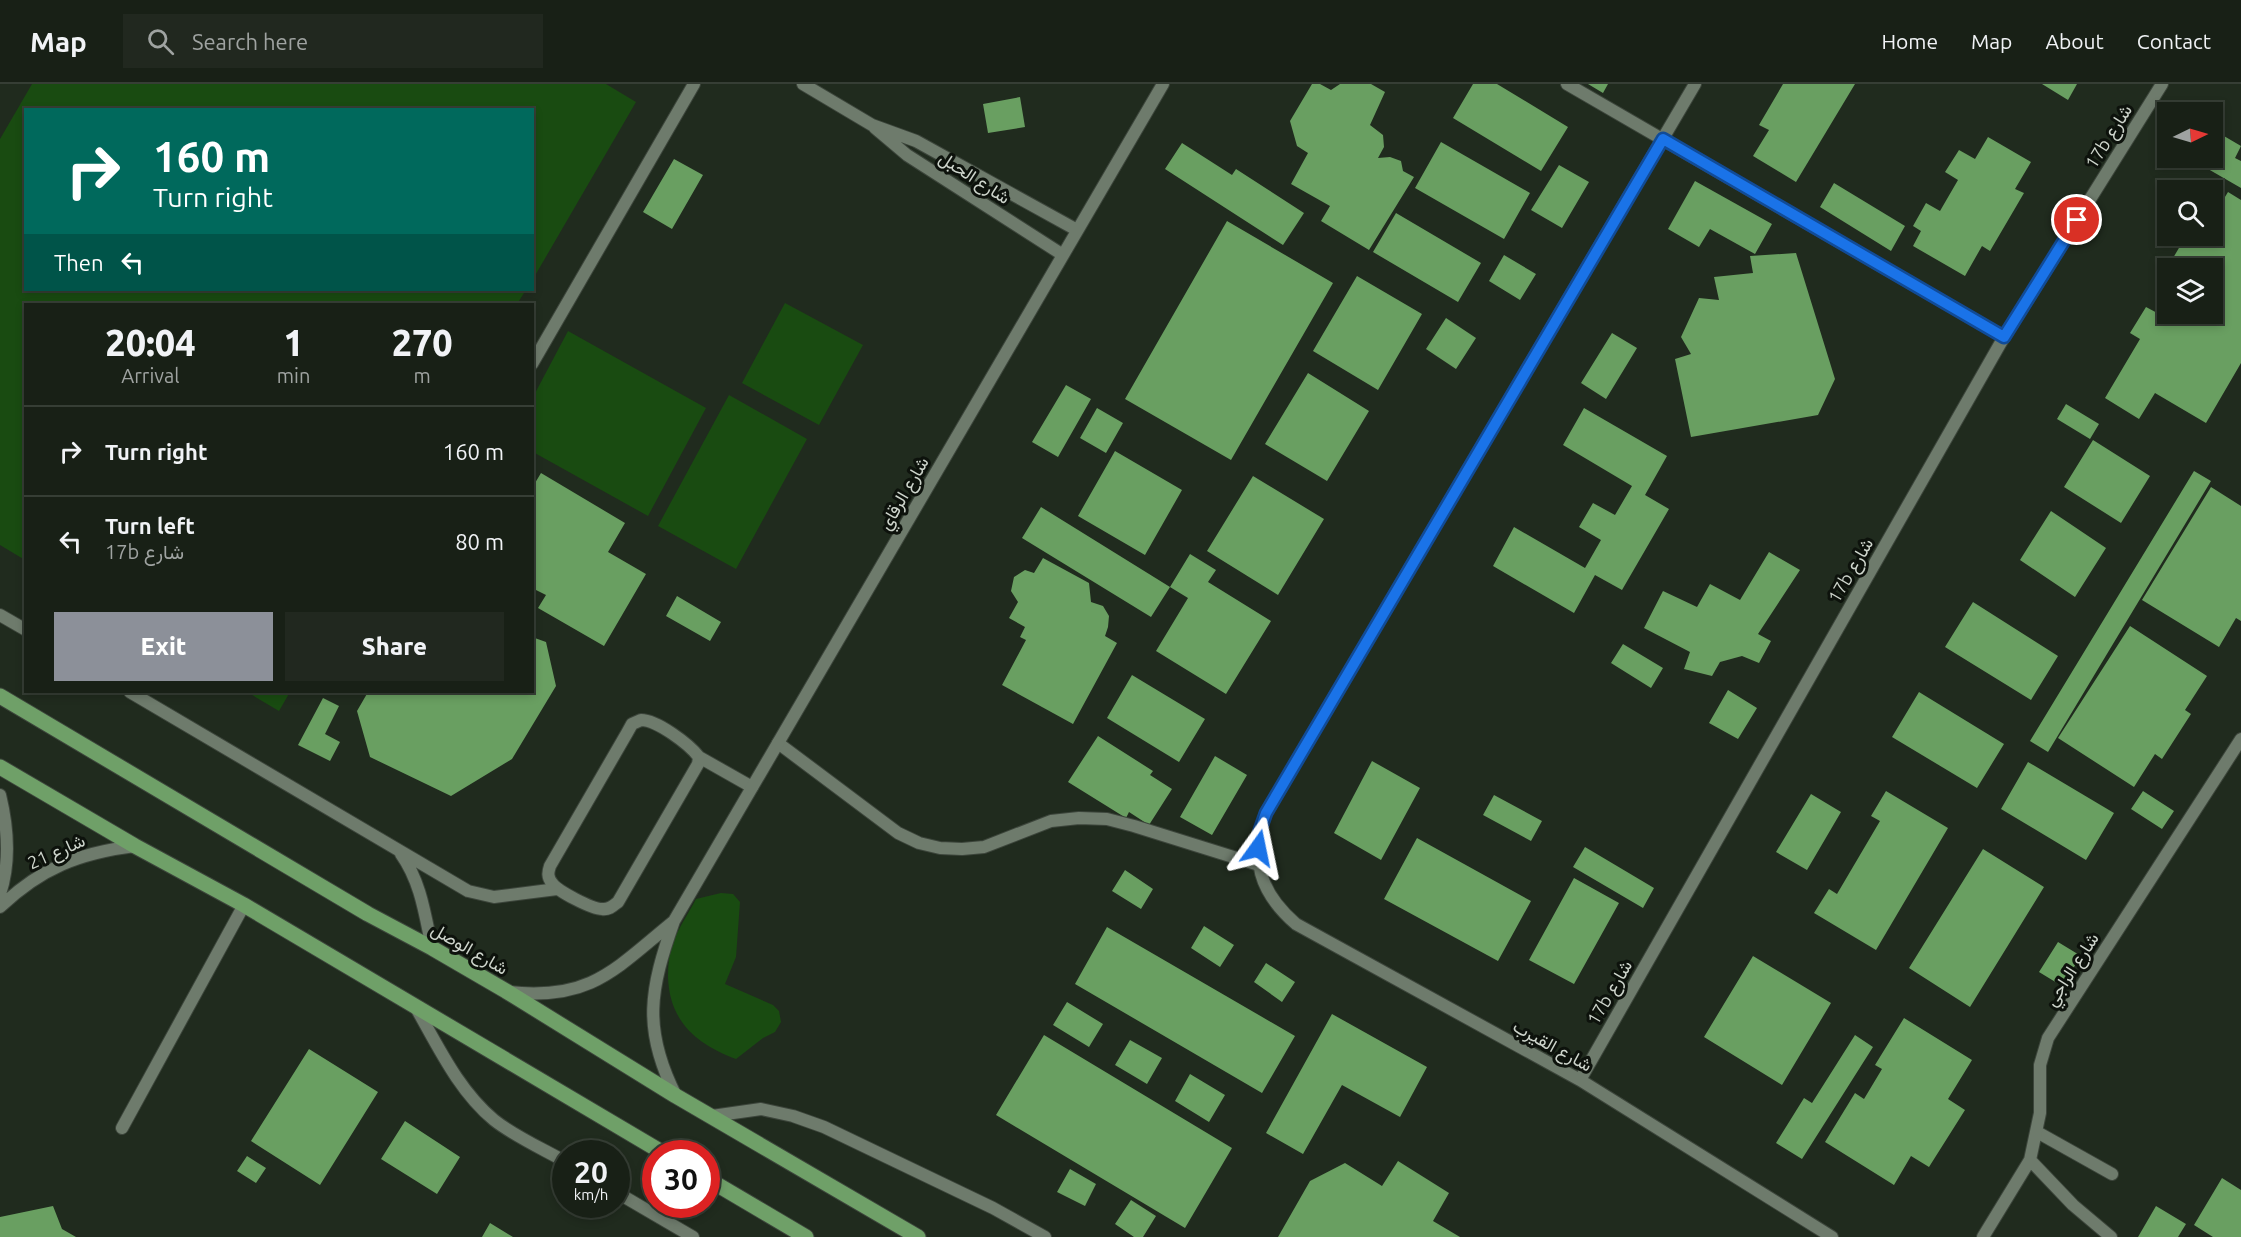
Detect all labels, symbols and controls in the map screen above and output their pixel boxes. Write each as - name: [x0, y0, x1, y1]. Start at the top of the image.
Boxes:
- search box: [123, 14, 543, 68]
- icon: search: [144, 25, 177, 58]
- text: Map: [30, 26, 87, 57]
- text: Search here: [192, 29, 308, 54]
- text: Home: [1881, 29, 1938, 53]
- text: Map: [1971, 29, 2012, 53]
- text: About: [2045, 29, 2104, 53]
- text: Contact: [2137, 29, 2211, 53]
- street label: 17b شارع: [2081, 101, 2138, 173]
- north arrow: [2157, 102, 2223, 168]
- map controls: [2157, 102, 2223, 324]
- icon: right: [54, 132, 132, 210]
- text: 160 m: [153, 133, 270, 180]
- street label: شارع الحبل: [934, 147, 1014, 210]
- button: search: [2157, 180, 2223, 246]
- text: Turn right: [153, 182, 273, 212]
- pin: [2051, 194, 2102, 245]
- icon: arrive: [2060, 203, 2093, 236]
- icon: left: [116, 246, 149, 279]
- text: Then: [54, 250, 104, 275]
- button: layers: [2157, 258, 2223, 324]
- text: 20:04: [105, 322, 195, 363]
- text: 1: [283, 322, 304, 363]
- text: 270: [392, 322, 453, 363]
- text: Arrival: [121, 364, 180, 387]
- text: min: [277, 364, 310, 387]
- text: m: [414, 364, 431, 387]
- icon: right: [54, 435, 87, 468]
- text: Turn right: [105, 439, 207, 464]
- text: 160 m: [443, 439, 504, 464]
- street label: شارع الرقاي: [874, 453, 937, 536]
- text: Turn left: [105, 513, 195, 538]
- icon: left: [54, 525, 87, 558]
- text: 80 m: [455, 529, 504, 554]
- street label: 17b شارع: [1824, 534, 1879, 607]
- text: 17b شارع: [105, 540, 184, 563]
- button: Exit: [54, 612, 273, 681]
- button: Share: [285, 612, 504, 681]
- position arrow: [1226, 816, 1290, 880]
- street label: شارع 21: [24, 830, 89, 875]
- street label: شارع الوصل: [427, 918, 512, 980]
- street label: شارع الراجي: [2040, 929, 2107, 1013]
- street label: 17b شارع: [1583, 956, 1638, 1029]
- street label: شارع القيرب: [1509, 1015, 1596, 1077]
- speed limit sign: 30: [642, 1140, 720, 1218]
- text: 20: [574, 1155, 608, 1189]
- text: km/h: [574, 1186, 608, 1203]

